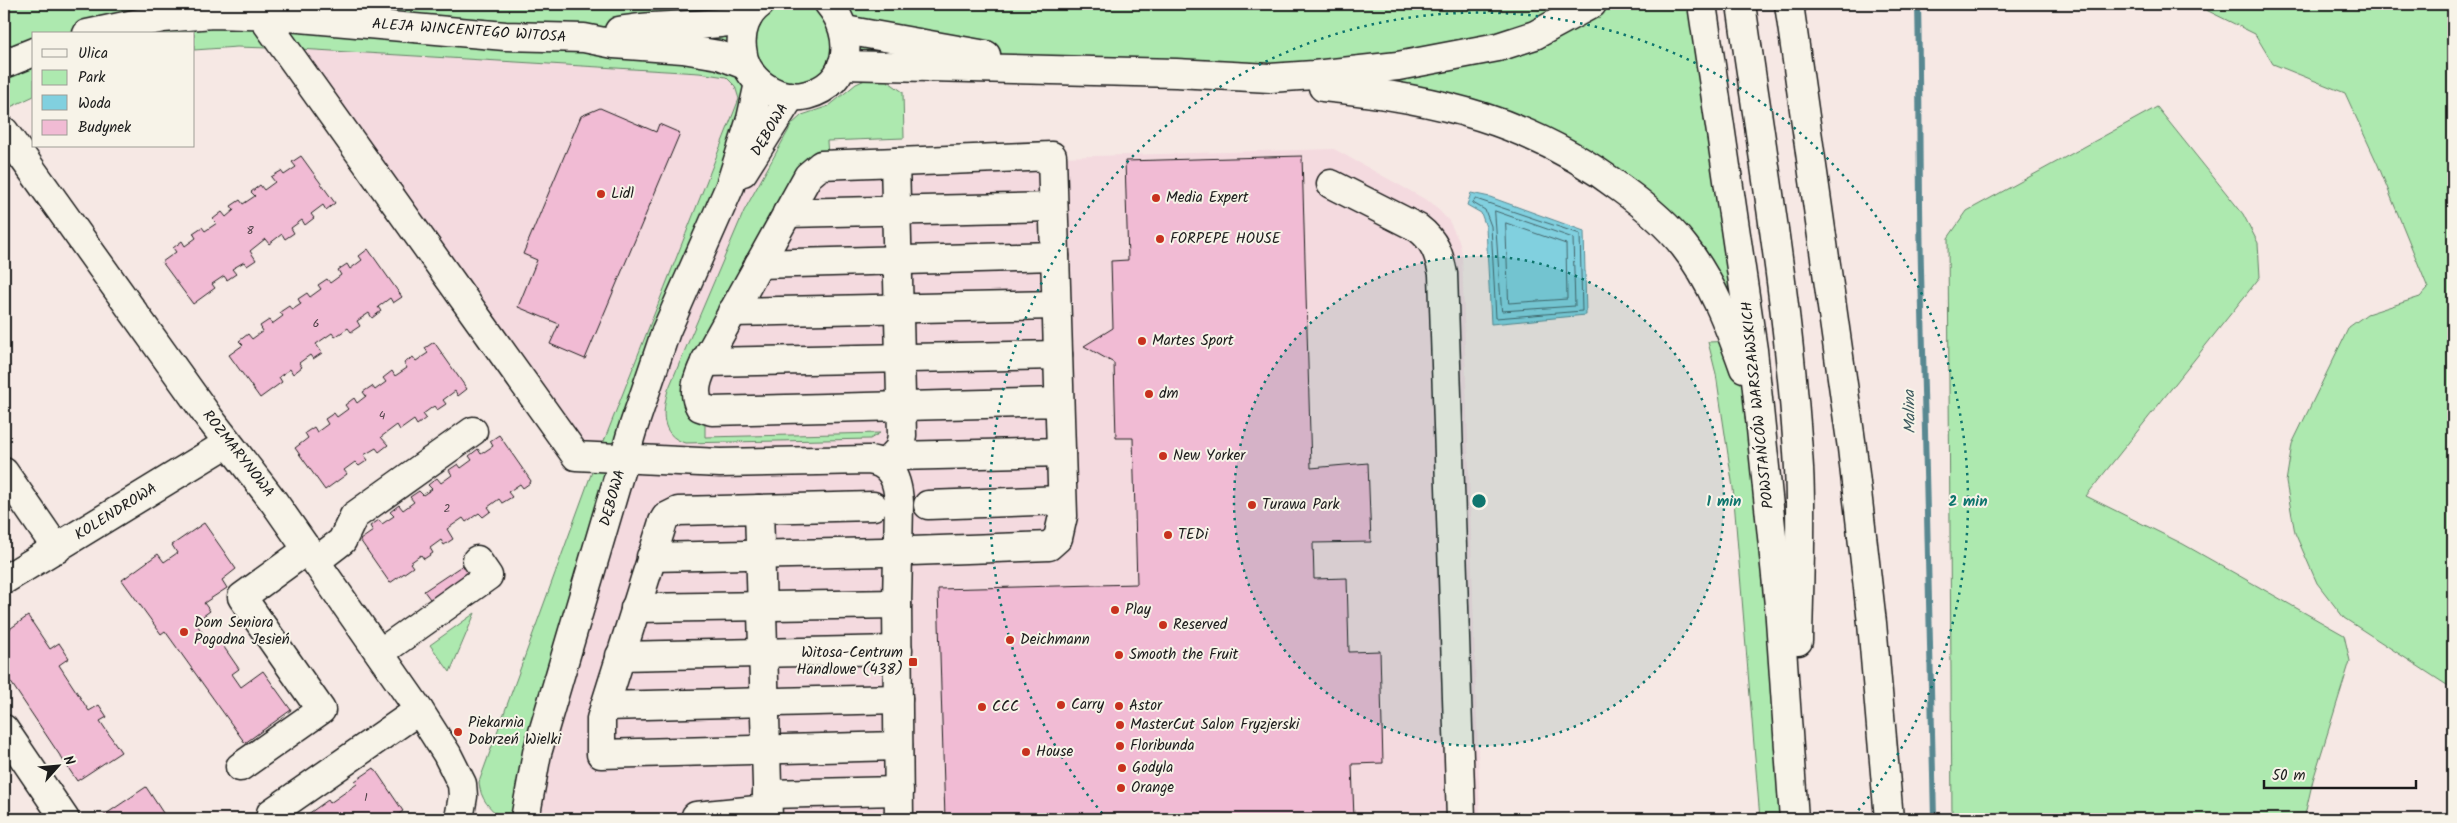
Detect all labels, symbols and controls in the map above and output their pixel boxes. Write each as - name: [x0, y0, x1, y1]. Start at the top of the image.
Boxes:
- street label: ALEJA WINCENTEGO WITOSA: [371, 12, 567, 50]
- legend: [32, 32, 195, 148]
- text: Ulica: [78, 42, 108, 66]
- text: Park: [78, 66, 106, 90]
- text: Woda: [78, 92, 111, 116]
- street label: DĘBOWA: [745, 99, 795, 161]
- text: Budynek: [78, 116, 132, 140]
- place label: Lidl: [611, 182, 634, 206]
- place label: Media Expert: [1166, 186, 1249, 210]
- marker: Lidl: [595, 188, 607, 200]
- marker: Media Expert: [1150, 192, 1162, 204]
- house number: 8: [246, 221, 254, 240]
- place label: FORPEPE HOUSE: [1170, 227, 1282, 251]
- marker: FORPEPE HOUSE: [1154, 233, 1166, 245]
- street label: POWSTAŃCÓW WARSZAWSKICH: [1735, 300, 1781, 510]
- house number: 6: [313, 314, 319, 333]
- place label: Martes Sport: [1152, 329, 1234, 353]
- marker: Martes Sport: [1136, 335, 1148, 347]
- place label: dm: [1159, 382, 1178, 406]
- marker: dm: [1143, 388, 1155, 400]
- water label: Malina: [1897, 388, 1923, 434]
- street label: ROZMARYNOWA: [196, 405, 280, 503]
- house number: 4: [379, 406, 386, 425]
- place label: New Yorker: [1173, 444, 1246, 468]
- marker: New Yorker: [1157, 450, 1169, 462]
- street label: DĘBOWA: [593, 467, 633, 529]
- street label: KOLENDROWA: [70, 477, 162, 547]
- text: 1 min: [1707, 490, 1741, 514]
- text: 2 min: [1948, 490, 1988, 514]
- centre of rings: [1470, 492, 1488, 510]
- place label: Turawa Park: [1262, 493, 1341, 517]
- house number: 2: [444, 499, 451, 518]
- marker: Turawa Park: [1246, 499, 1258, 511]
- place label: TEDi: [1178, 523, 1209, 547]
- marker: TEDi: [1162, 529, 1174, 541]
- place label: Play: [1125, 598, 1152, 622]
- marker: Play: [1109, 604, 1121, 616]
- place label: Dom Seniora Pogodna Jesień: [194, 611, 290, 652]
- place label: Reserved: [1173, 613, 1228, 637]
- marker: Reserved: [1157, 619, 1169, 631]
- marker: Dom Seniora Pogodna Jesień: [178, 626, 190, 638]
- place label: Deichmann: [1020, 628, 1090, 652]
- marker: Deichmann: [1004, 634, 1016, 646]
- place label: Witosa-Centrum Handlowe (438): [796, 641, 903, 682]
- place label: Smooth the Fruit: [1129, 643, 1239, 667]
- marker: Smooth the Fruit: [1113, 649, 1125, 661]
- marker: Witosa-Centrum Handlowe (438): [907, 656, 919, 668]
- place label: Carry: [1071, 693, 1105, 717]
- place label: Astor: [1129, 694, 1163, 718]
- place label: CCC: [992, 695, 1019, 719]
- marker: Carry: [1055, 699, 1067, 711]
- marker: Astor: [1113, 700, 1125, 712]
- marker: CCC: [976, 701, 988, 713]
- place label: Piekarnia Dobrzeń Wielki: [468, 711, 562, 752]
- place label: MasterCut Salon Fryzjerski: [1130, 713, 1301, 737]
- marker: MasterCut Salon Fryzjerski: [1114, 719, 1126, 731]
- marker: Piekarnia Dobrzeń Wielki: [452, 726, 464, 738]
- place label: Floribunda: [1130, 734, 1194, 758]
- north arrow: [32, 740, 82, 790]
- place label: House: [1036, 740, 1073, 764]
- marker: Floribunda: [1114, 740, 1126, 752]
- marker: House: [1020, 746, 1032, 758]
- text: N: [57, 752, 81, 770]
- place label: Godyla: [1132, 756, 1173, 780]
- scale bar: [2264, 758, 2417, 790]
- marker: Godyla: [1116, 762, 1128, 774]
- text: 50 m: [2272, 764, 2306, 788]
- place label: Orange: [1131, 776, 1174, 800]
- marker: Orange: [1115, 782, 1127, 794]
- house number: 1: [364, 788, 368, 807]

